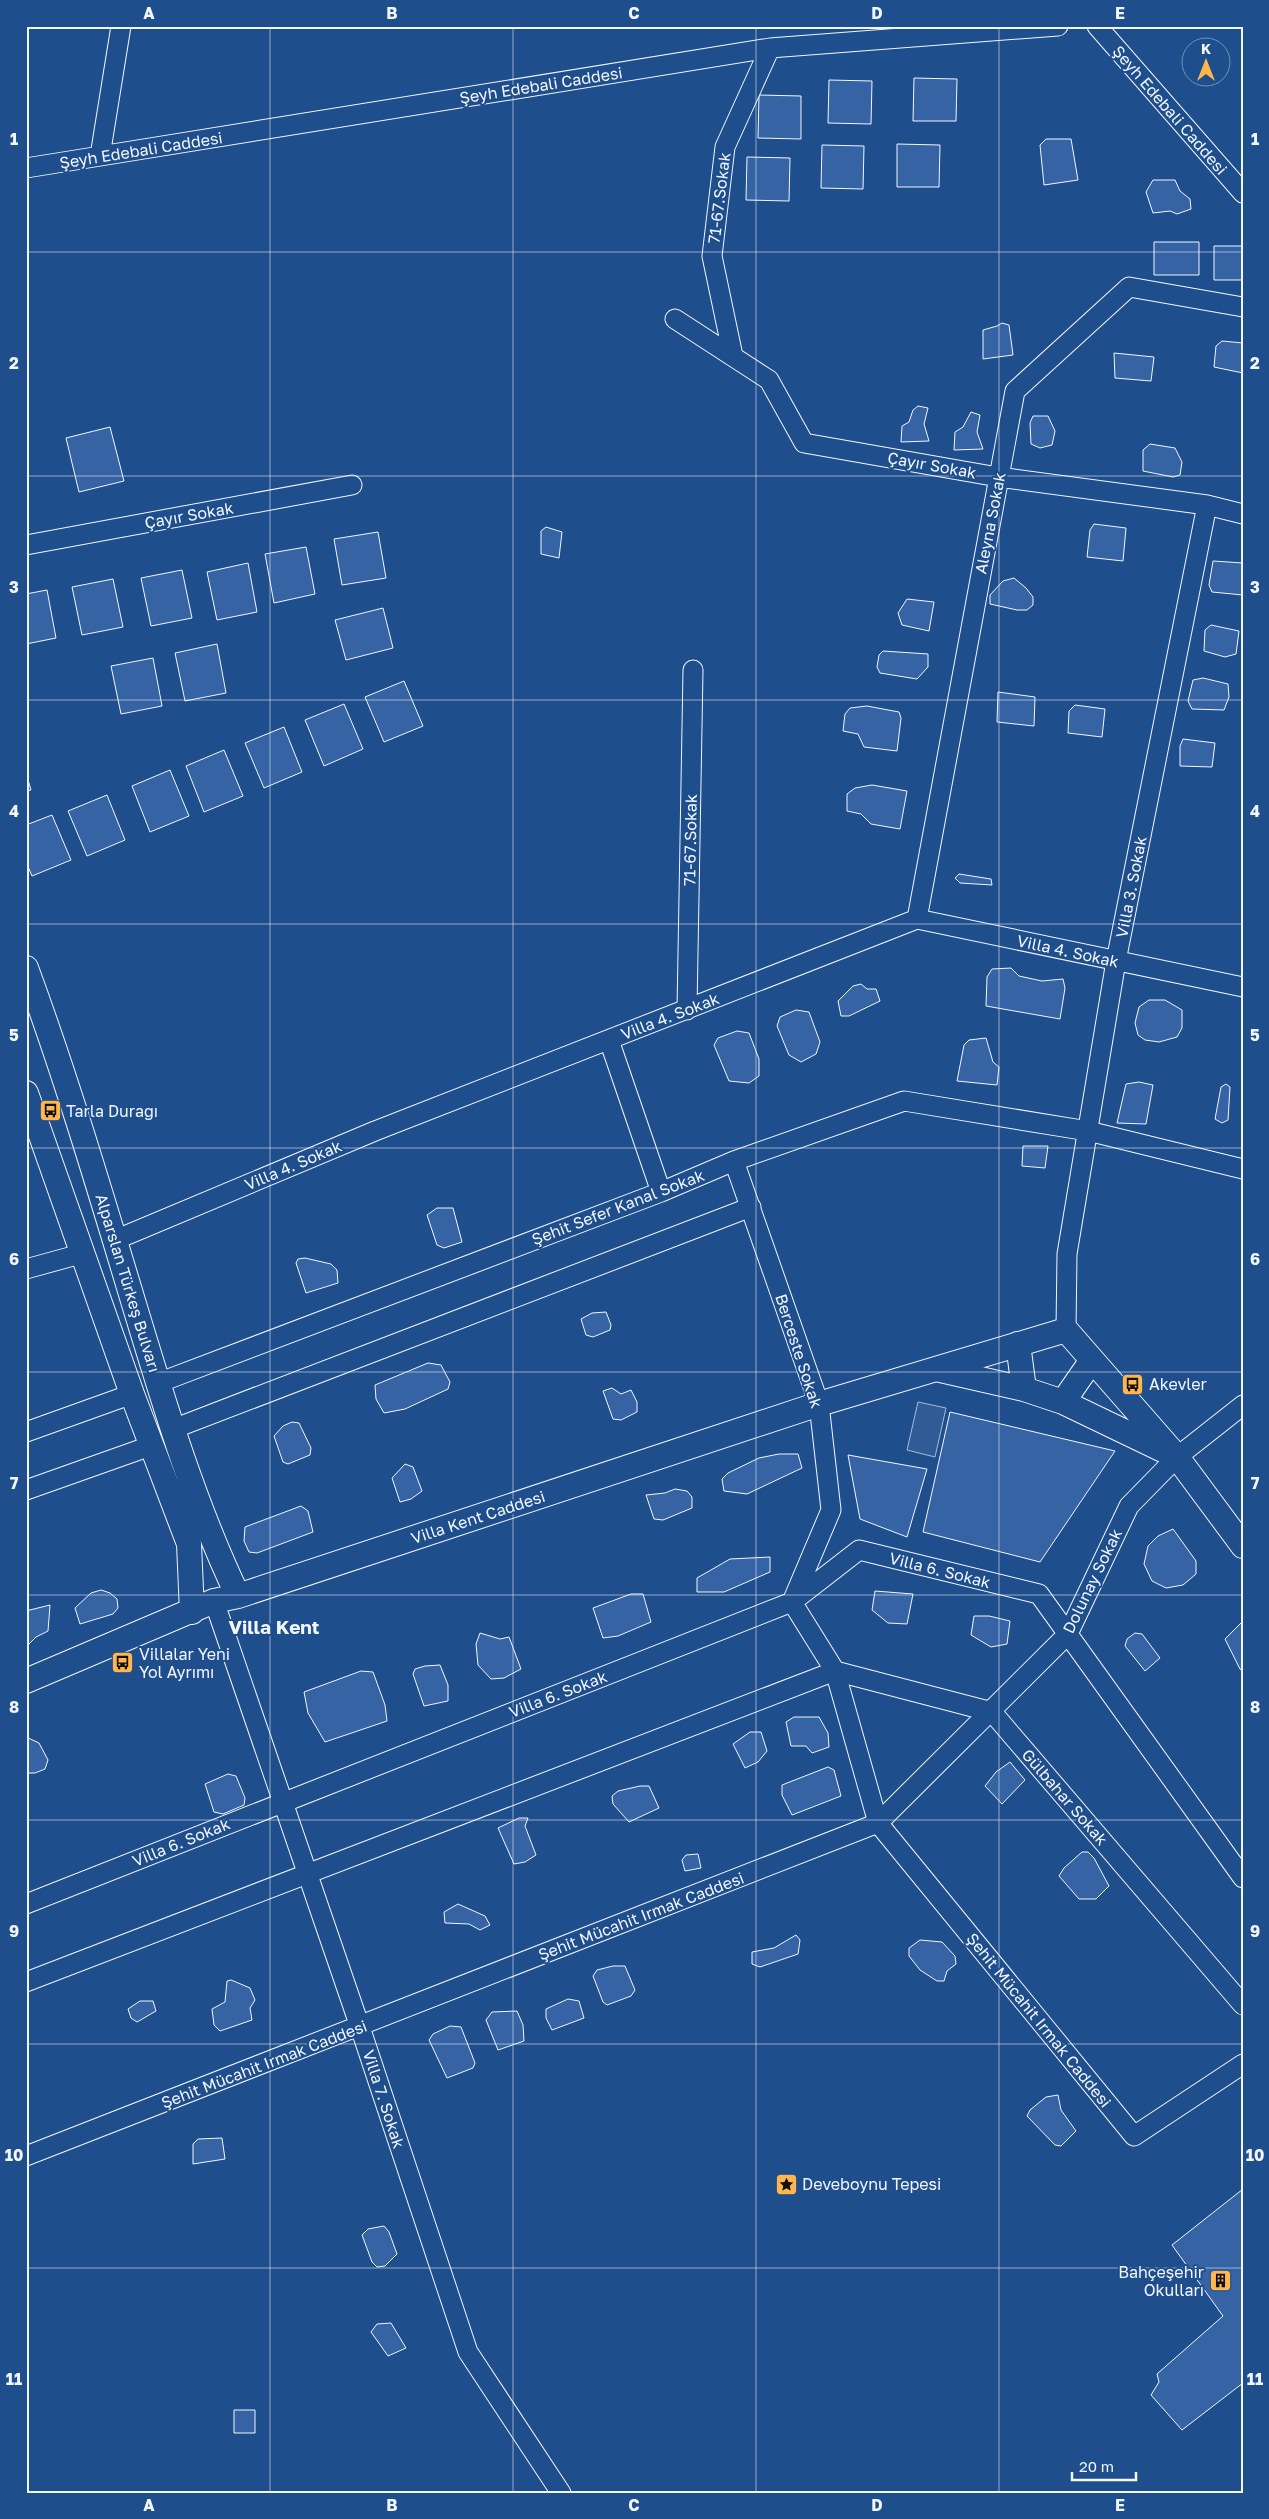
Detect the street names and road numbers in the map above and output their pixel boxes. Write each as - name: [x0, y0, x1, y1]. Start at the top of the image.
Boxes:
- street label: Şeyh Edebali Caddesi: [1108, 41, 1232, 179]
- street label: Şeyh Edebali Caddesi: [458, 62, 624, 108]
- street label: Şeyh Edebali Caddesi: [58, 127, 224, 173]
- street label: 71-67.Sokak: [703, 151, 735, 245]
- street label: Çayır Sokak: [886, 447, 978, 483]
- street label: Aleyna Sokak: [970, 471, 1010, 575]
- street label: Çayır Sokak: [143, 497, 235, 533]
- street label: 71-67.Sokak: [679, 794, 701, 886]
- street label: Villa 3. Sokak: [1111, 834, 1151, 940]
- street label: Villa 4. Sokak: [1015, 930, 1121, 972]
- street label: Villa 4. Sokak: [618, 988, 722, 1044]
- street label: Villa 4. Sokak: [241, 1136, 345, 1194]
- street label: Şehit Sefer Kanal Sokak: [529, 1165, 707, 1249]
- street label: Alparslan Türkeş Bulvarı: [91, 1191, 165, 1375]
- street label: Berceste Sokak: [771, 1291, 827, 1411]
- street label: Villa Kent Caddesi: [408, 1486, 548, 1548]
- street label: Dolunay Sokak: [1058, 1525, 1126, 1637]
- street label: Villa 6. Sokak: [887, 1548, 993, 1592]
- street label: Villa 6. Sokak: [506, 1666, 610, 1722]
- street label: Gülbahar Sokak: [1018, 1745, 1112, 1849]
- street label: Villa 6. Sokak: [129, 1813, 233, 1871]
- street label: Şehit Mücahit Irmak Caddesi: [535, 1867, 747, 1965]
- street label: Şehit Mücahit Irmak Caddesi: [962, 1929, 1116, 2111]
- street label: Şehit Mücahit Irmak Caddesi: [158, 2015, 370, 2113]
- street label: Villa 7. Sokak: [359, 2047, 409, 2151]

